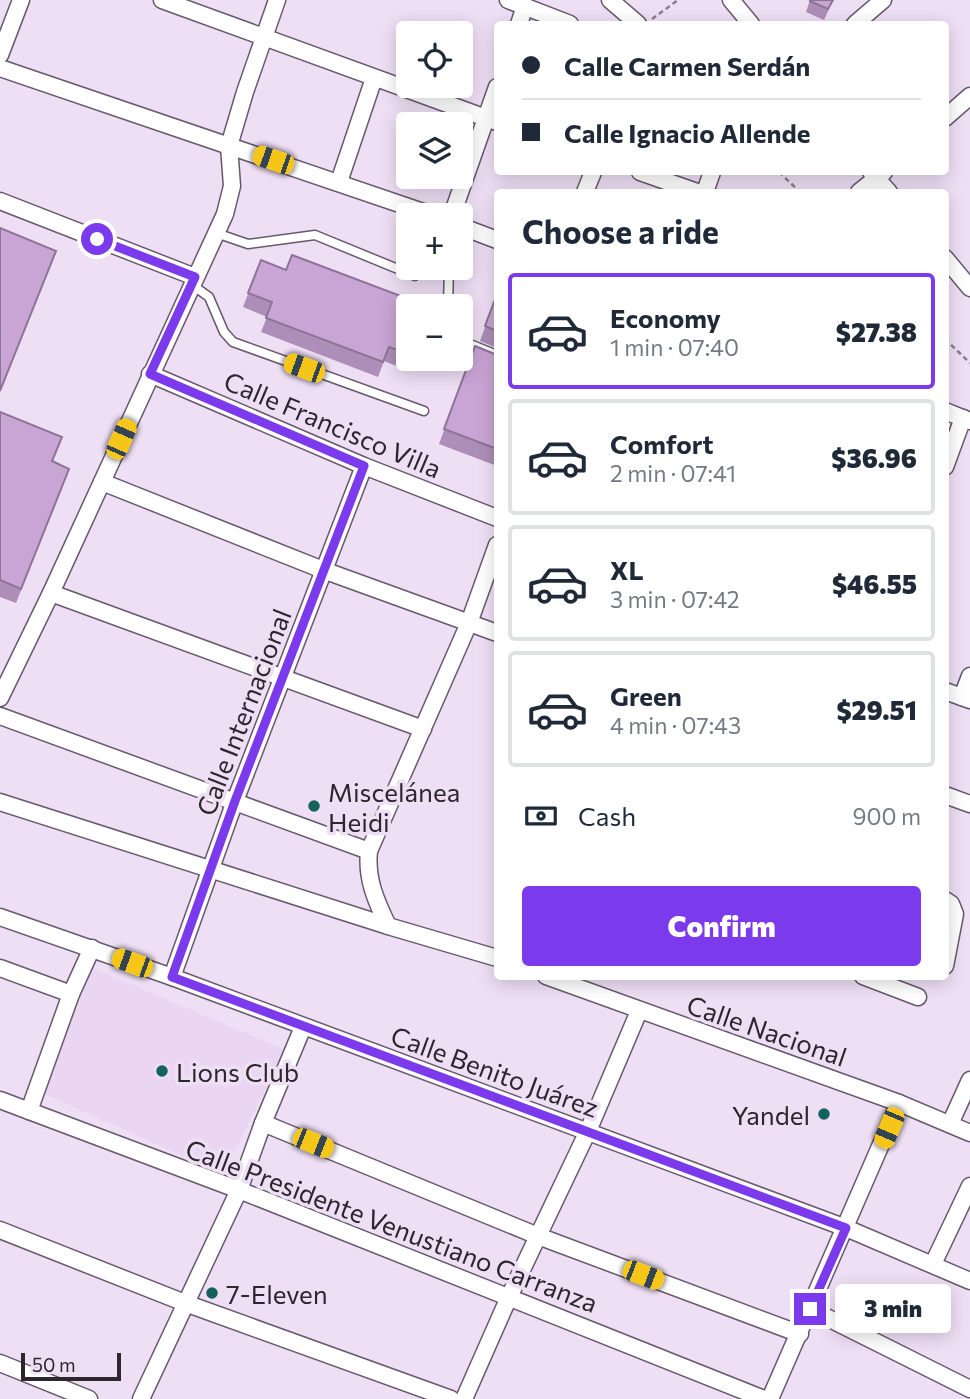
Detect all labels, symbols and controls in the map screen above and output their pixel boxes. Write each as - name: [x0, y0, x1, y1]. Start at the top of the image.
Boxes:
- map controls: [396, 21, 473, 371]
- button: locate: [396, 21, 473, 98]
- text: Calle Carmen Serdán: [564, 50, 810, 81]
- button: layers: [396, 112, 473, 189]
- text: Calle Ignacio Allende: [564, 117, 810, 148]
- car: [250, 143, 297, 177]
- button: +: [396, 203, 473, 280]
- text: Choose a ride: [522, 211, 719, 251]
- route start: [81, 223, 113, 255]
- button: −: [396, 294, 473, 371]
- icon: car: [526, 300, 589, 363]
- text: Economy: [610, 302, 721, 333]
- text: $27.38: [836, 316, 917, 347]
- text: 1 min · 07:40: [610, 333, 739, 361]
- car: [281, 351, 328, 385]
- street label: Calle Francisco Villa: [220, 364, 446, 484]
- car: [103, 416, 140, 462]
- icon: car: [526, 426, 589, 489]
- text: Comfort: [610, 428, 713, 459]
- text: $36.96: [831, 442, 917, 473]
- text: 2 min · 07:41: [610, 459, 736, 487]
- icon: car: [526, 552, 589, 615]
- text: XL: [610, 554, 644, 585]
- text: $46.55: [832, 568, 917, 599]
- text: 3 min · 07:42: [610, 585, 740, 613]
- street label: Calle Internacional: [189, 604, 297, 820]
- icon: car: [526, 678, 589, 741]
- text: Green: [610, 680, 682, 711]
- text: $29.51: [837, 694, 917, 725]
- text: 4 min · 07:43: [610, 711, 741, 739]
- place label: Miscelánea Heidi: [328, 776, 460, 837]
- icon: cash: [522, 797, 560, 835]
- marker: Miscelánea Heidi: [306, 798, 322, 814]
- text: Cash: [578, 800, 636, 831]
- text: 900 m: [853, 802, 921, 830]
- button: Confirm: [522, 886, 921, 966]
- car: [109, 946, 156, 980]
- street label: Calle Nacional: [683, 988, 851, 1072]
- street label: Calle Benito Juárez: [387, 1019, 603, 1123]
- place label: Lions Club: [176, 1056, 299, 1087]
- marker: Lions Club: [154, 1063, 170, 1079]
- place label: Yandel: [732, 1099, 810, 1130]
- car: [872, 1105, 907, 1151]
- marker: Yandel: [816, 1106, 832, 1122]
- car: [290, 1125, 337, 1161]
- street label: Calle Presidente Venustiano Carranza: [182, 1132, 602, 1318]
- car: [620, 1258, 667, 1292]
- place label: 7-Eleven: [226, 1278, 328, 1309]
- callout: 3 min: [834, 1284, 950, 1334]
- marker: 7-Eleven: [204, 1285, 220, 1301]
- route end: [794, 1293, 826, 1325]
- text: 3 min: [864, 1294, 922, 1322]
- scale bar: [21, 1350, 121, 1382]
- text: 50 m: [32, 1353, 76, 1376]

